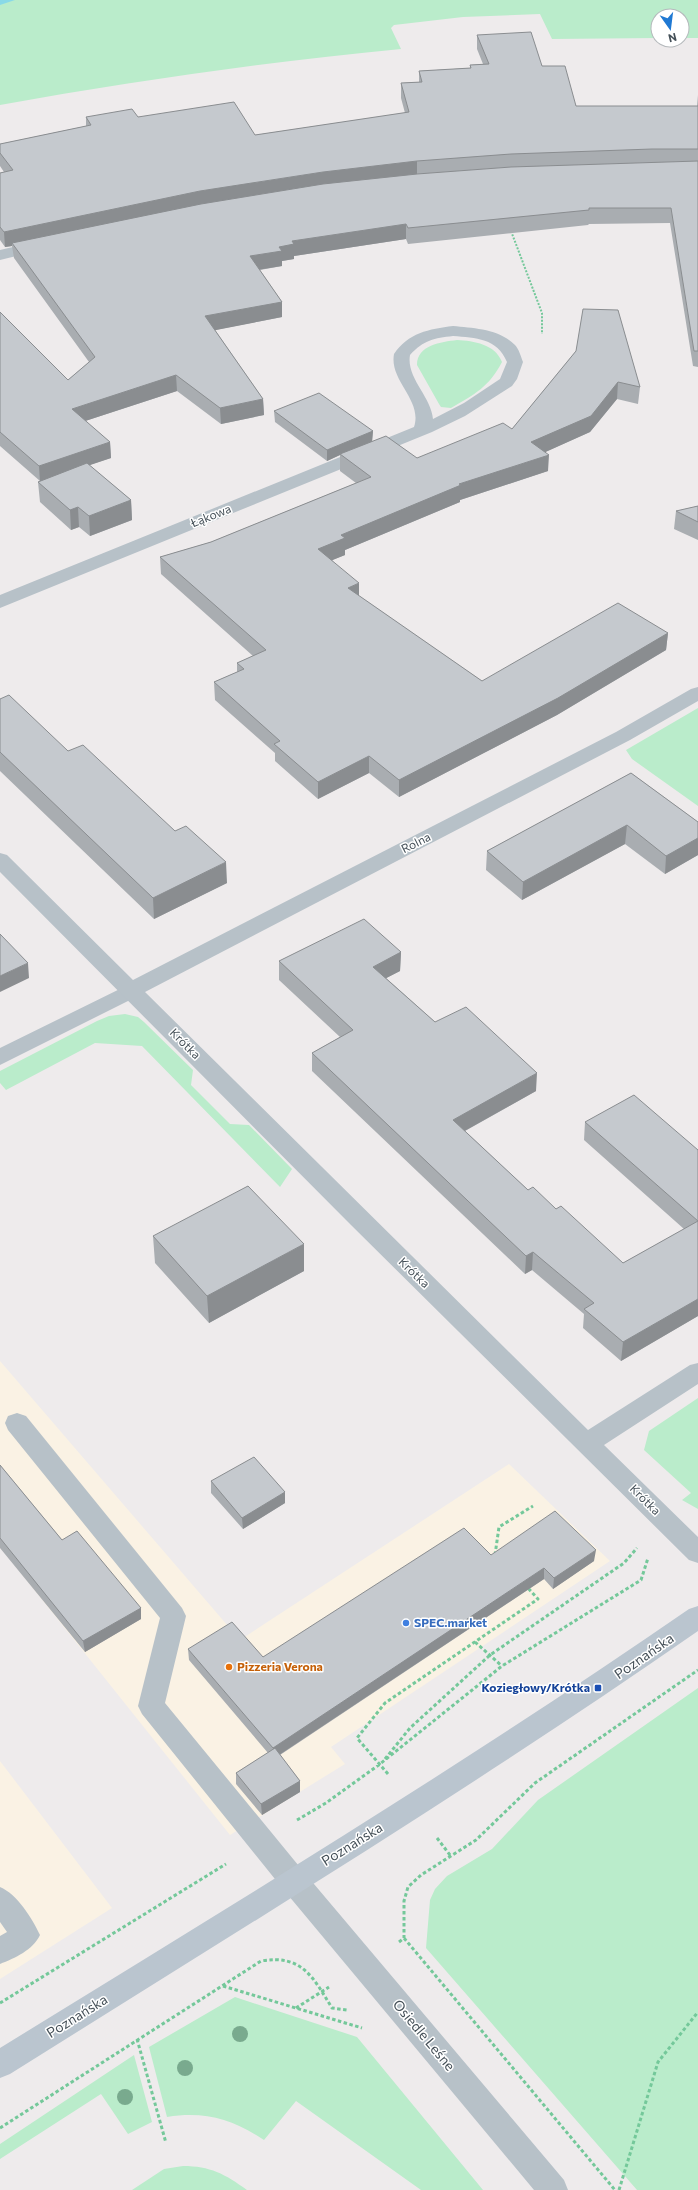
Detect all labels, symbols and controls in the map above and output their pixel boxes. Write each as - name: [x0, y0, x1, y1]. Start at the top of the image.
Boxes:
- north arrow: [650, 8, 690, 48]
- text: N: [667, 31, 678, 45]
- street label: Łąkowa: [188, 501, 233, 530]
- street label: Rolna: [399, 829, 433, 855]
- street label: Krótka: [168, 1025, 204, 1061]
- street label: Krótka: [396, 1254, 433, 1290]
- street label: Krótka: [628, 1481, 664, 1517]
- place label: SPEC.market: [414, 1615, 487, 1629]
- marker: SPEC.market: [401, 1618, 411, 1628]
- street label: Poznańska: [611, 1629, 677, 1682]
- place label: Pizzeria Verona: [237, 1659, 323, 1673]
- marker: Pizzeria Verona: [224, 1662, 234, 1672]
- place label: Koziegłowy/Krótka: [481, 1680, 590, 1694]
- marker: Koziegłowy/Krótka: [593, 1683, 603, 1693]
- street label: Poznańska: [318, 1818, 385, 1869]
- street label: Poznańska: [43, 1990, 110, 2041]
- street label: Osiedle Leśne: [390, 1996, 459, 2074]

